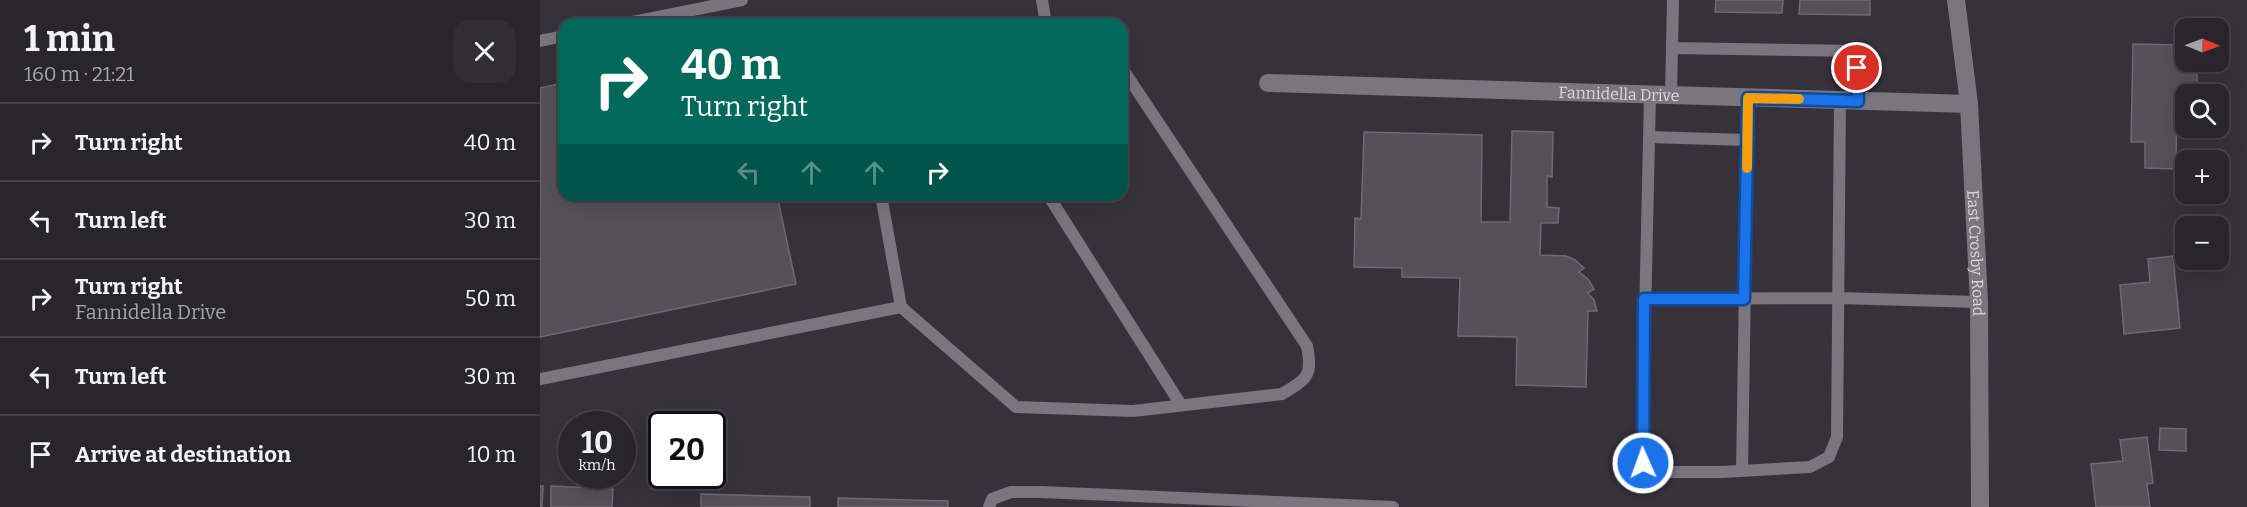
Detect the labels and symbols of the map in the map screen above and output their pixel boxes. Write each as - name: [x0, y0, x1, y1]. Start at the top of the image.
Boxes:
- north arrow: [2175, 18, 2229, 72]
- pin: [1831, 42, 1882, 93]
- street label: Fannidella Drive: [1558, 82, 1680, 105]
- street label: East Crosby Road: [1964, 189, 1989, 317]
- speed limit sign: 20: [648, 411, 726, 489]
- position arrow: [1611, 431, 1675, 495]

